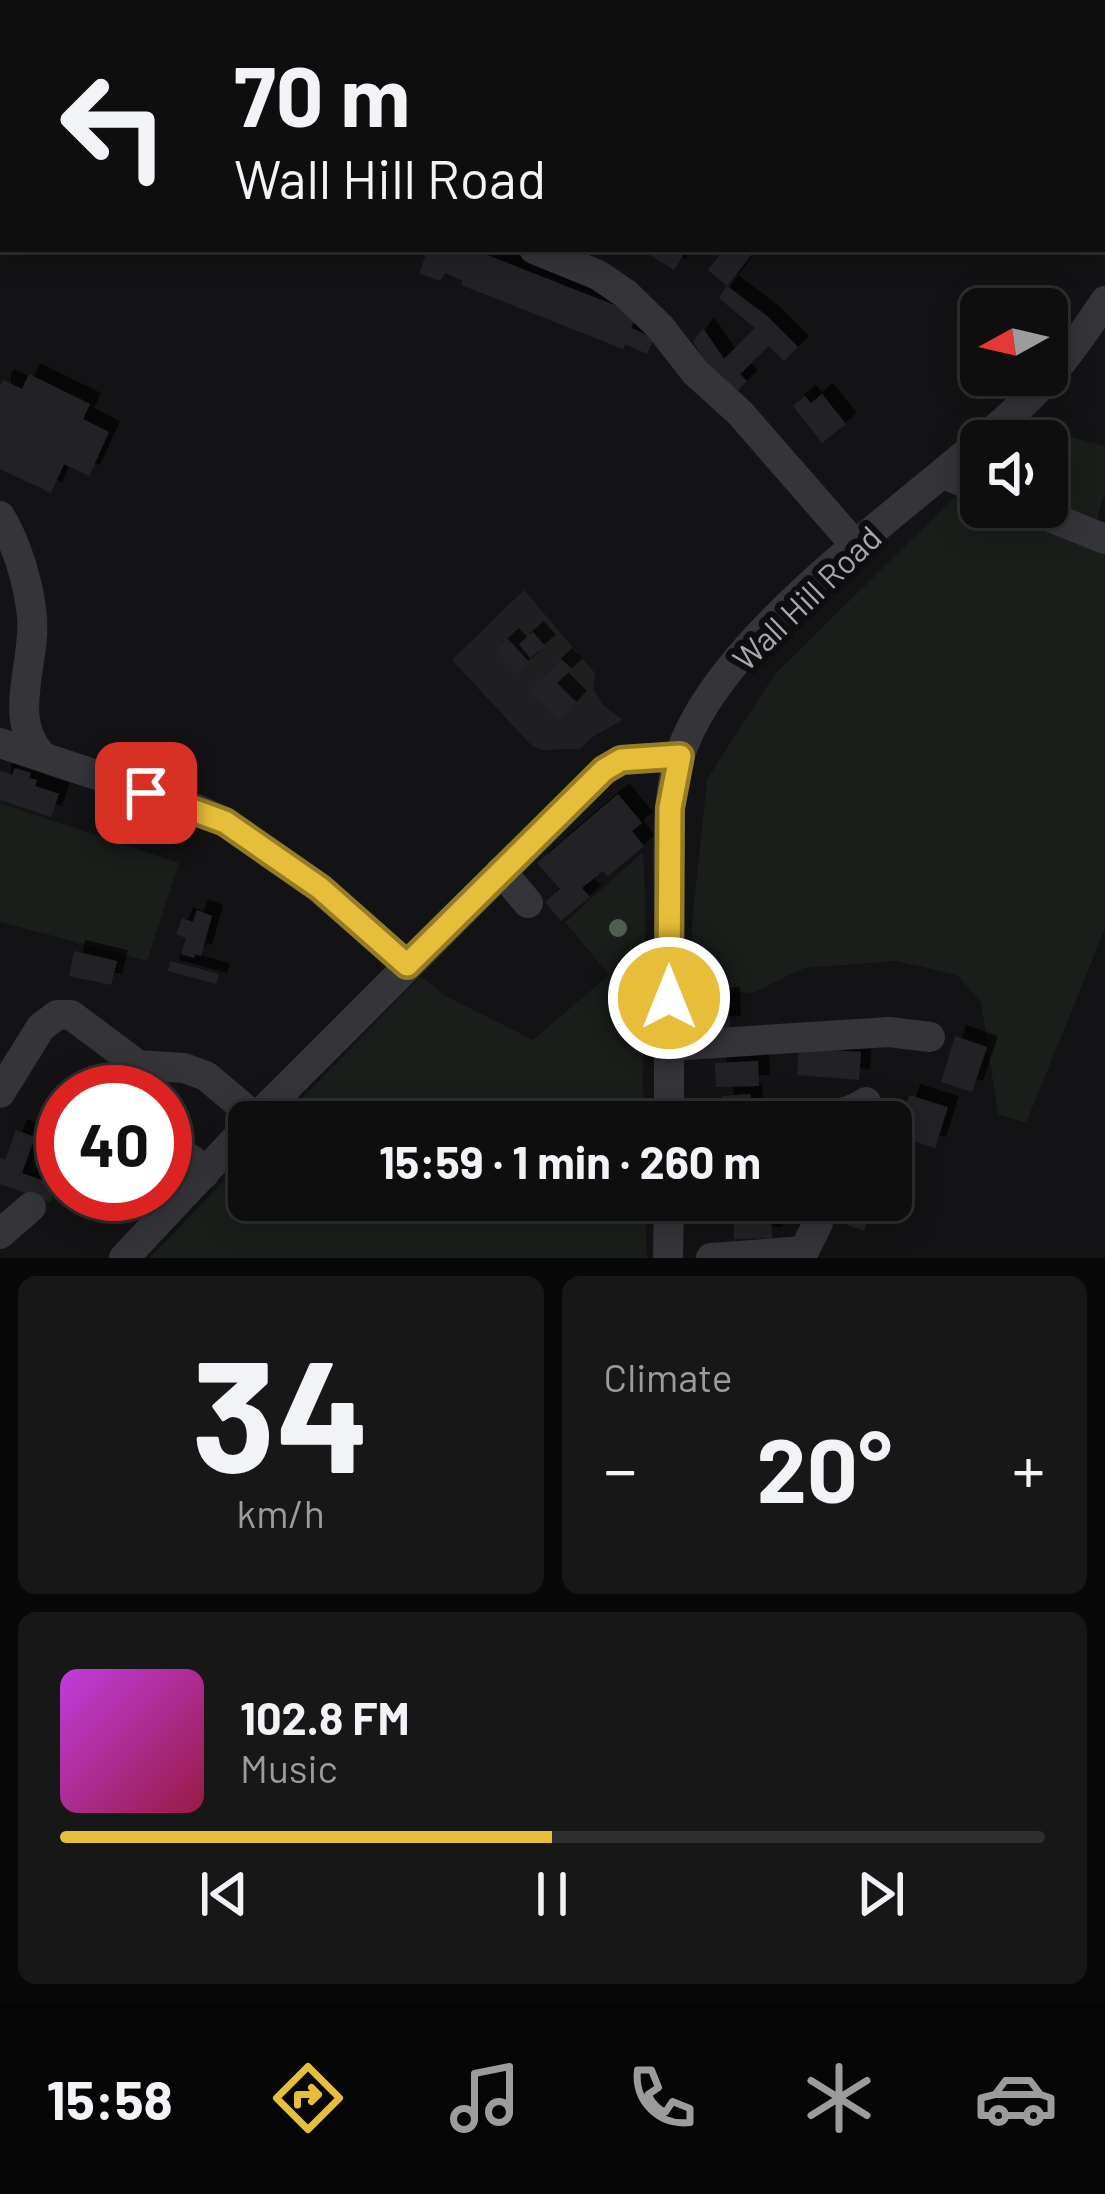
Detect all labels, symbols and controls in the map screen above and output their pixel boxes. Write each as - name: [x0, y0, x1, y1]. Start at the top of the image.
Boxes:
- text: 70 m: [234, 43, 410, 144]
- icon: left: [36, 48, 192, 204]
- text: Wall Hill Road: [234, 145, 546, 210]
- north arrow: [960, 288, 1068, 396]
- map controls: [960, 288, 1068, 528]
- button: sound: [960, 420, 1068, 528]
- street label: Wall Hill Road: [724, 517, 889, 678]
- pin: [95, 742, 197, 844]
- icon: arrive: [113, 760, 179, 826]
- position arrow: [606, 935, 732, 1061]
- speed limit sign: 40: [36, 1065, 192, 1221]
- text: 15:59 · 1 min · 260 m: [379, 1134, 761, 1188]
- text: 34: [191, 1317, 370, 1504]
- text: Climate: [604, 1353, 733, 1400]
- text: 20°: [756, 1413, 892, 1521]
- text: −: [604, 1428, 637, 1507]
- text: +: [1012, 1428, 1045, 1507]
- text: km/h: [237, 1489, 325, 1536]
- text: 102.8 FM: [240, 1690, 410, 1744]
- text: Music: [240, 1744, 338, 1791]
- icon: previous: [191, 1861, 257, 1927]
- icon: pause: [519, 1861, 585, 1927]
- icon: next: [848, 1861, 914, 1927]
- icon: directions: [266, 2056, 350, 2140]
- icon: music: [443, 2056, 527, 2140]
- icon: phone: [620, 2056, 704, 2140]
- icon: climate: [797, 2056, 881, 2140]
- icon: car: [974, 2056, 1058, 2140]
- text: 15:58: [47, 2066, 173, 2131]

